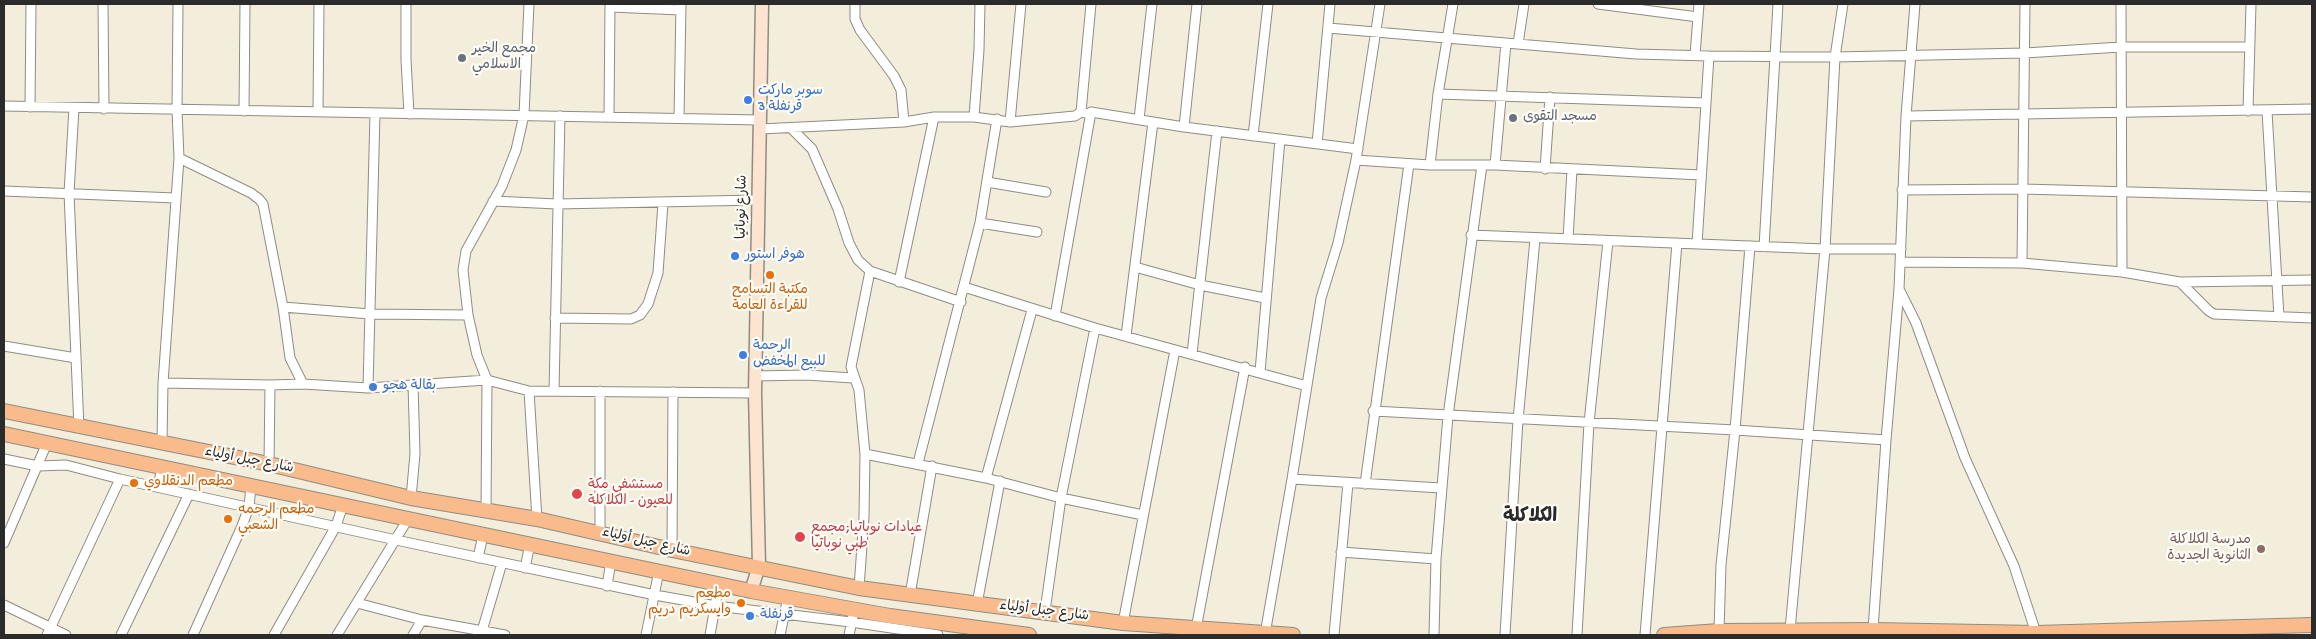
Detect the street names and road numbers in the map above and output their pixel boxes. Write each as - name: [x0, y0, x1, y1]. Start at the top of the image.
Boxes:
- street label: شارع نوباتيا: [734, 175, 752, 239]
- street label: شارع جبل أولياء: [203, 444, 295, 478]
- street label: شارع جبل أولياء: [600, 525, 692, 561]
- street label: شارع جبل أولياء: [998, 598, 1090, 626]

